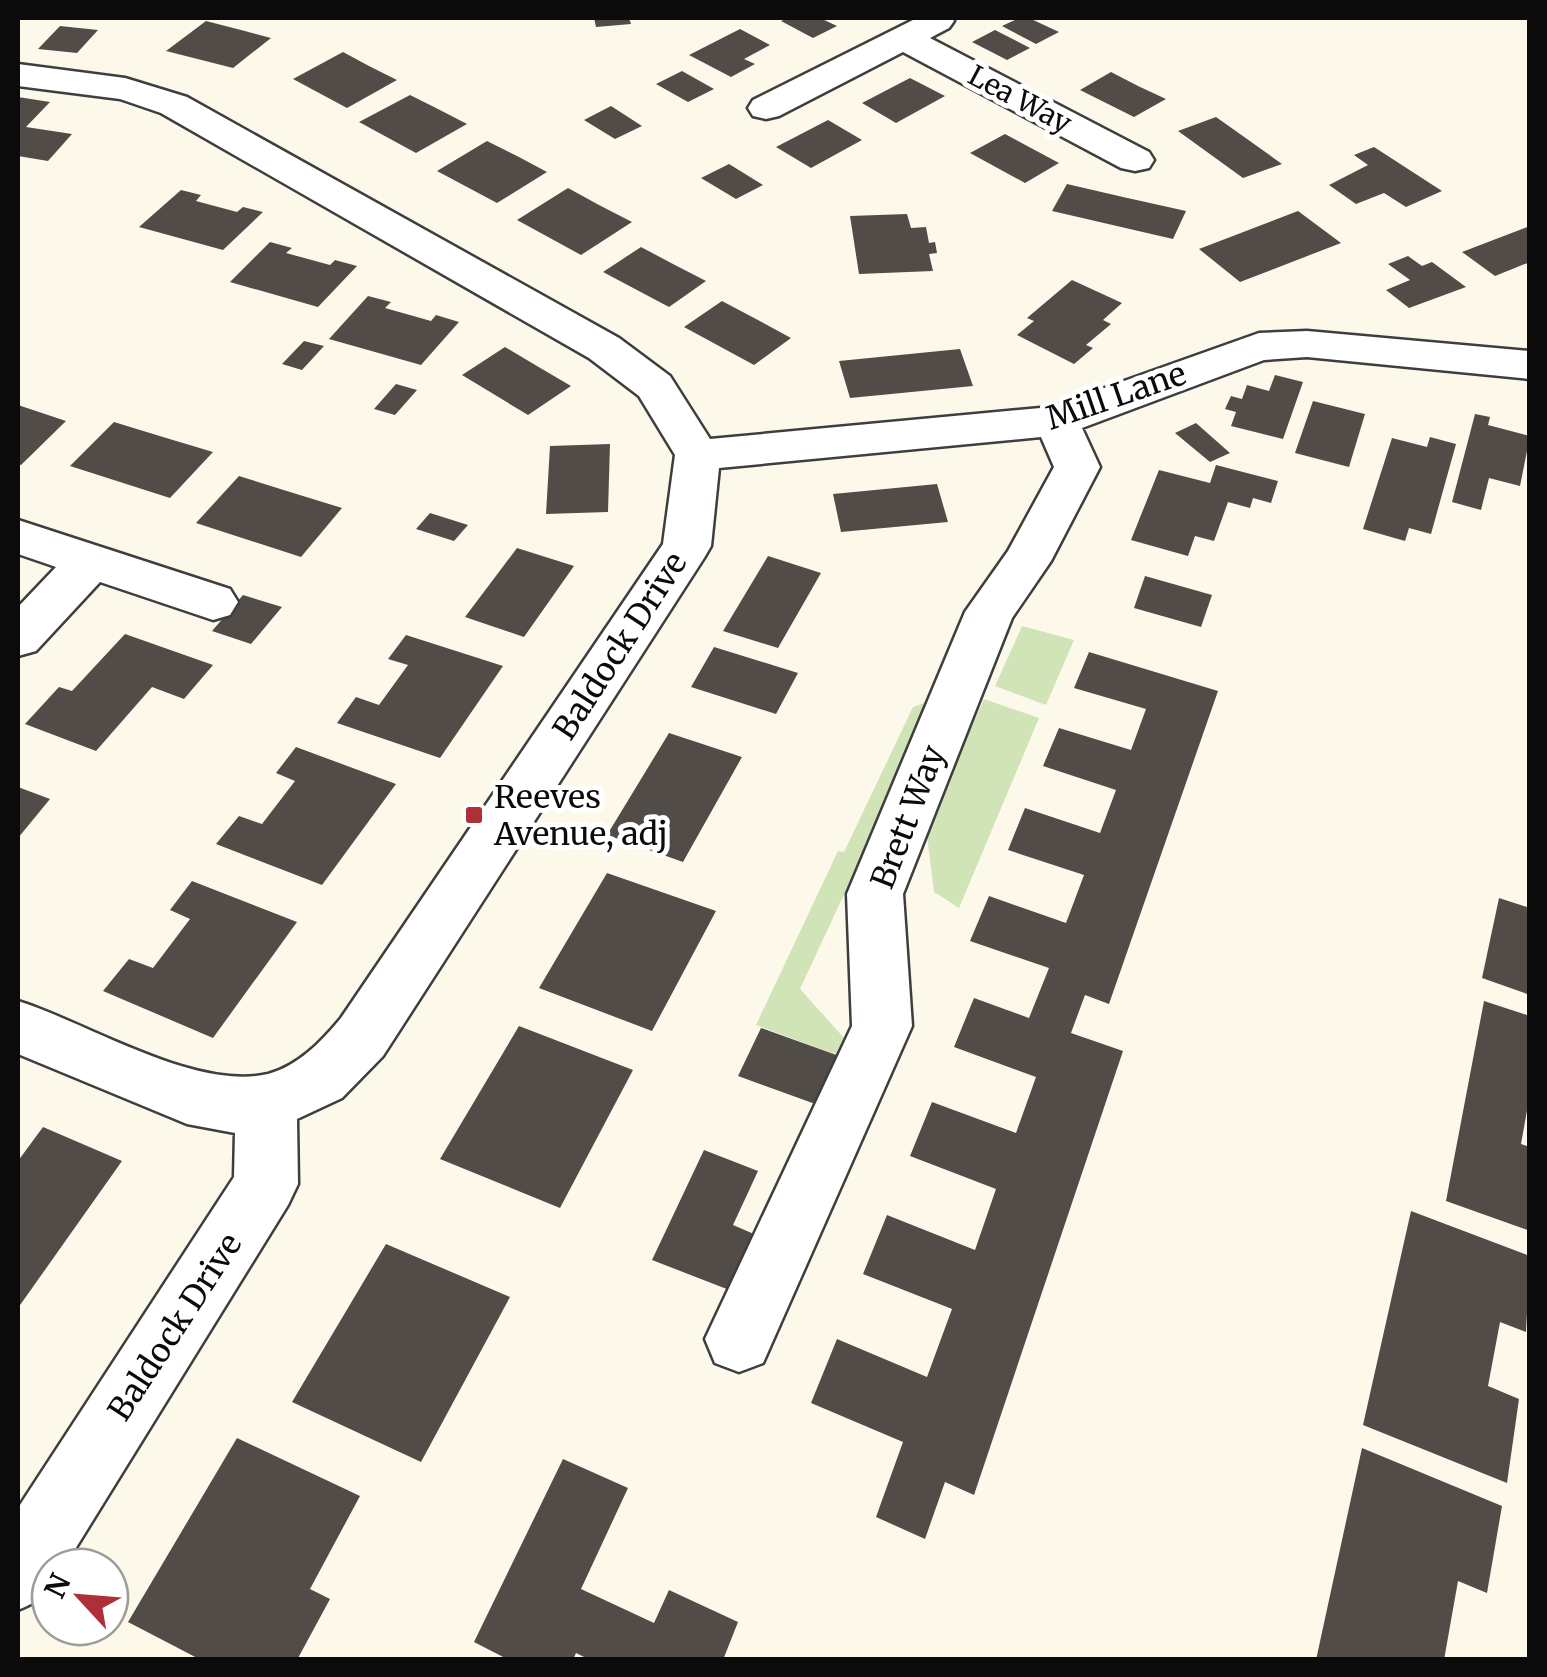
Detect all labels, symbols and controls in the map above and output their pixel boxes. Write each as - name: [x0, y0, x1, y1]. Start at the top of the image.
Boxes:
- street label: Lea Way: [962, 57, 1078, 141]
- street label: Mill Lane: [1041, 353, 1191, 439]
- street label: Baldock Drive: [545, 545, 695, 747]
- street label: Brett Way: [862, 739, 954, 894]
- place label: Reeves Avenue, adj: [493, 777, 668, 854]
- marker: Reeves Avenue, adj: [463, 804, 485, 826]
- street label: Baldock Drive: [100, 1226, 250, 1428]
- north arrow: [30, 1547, 130, 1647]
- text: N: [37, 1568, 79, 1604]

